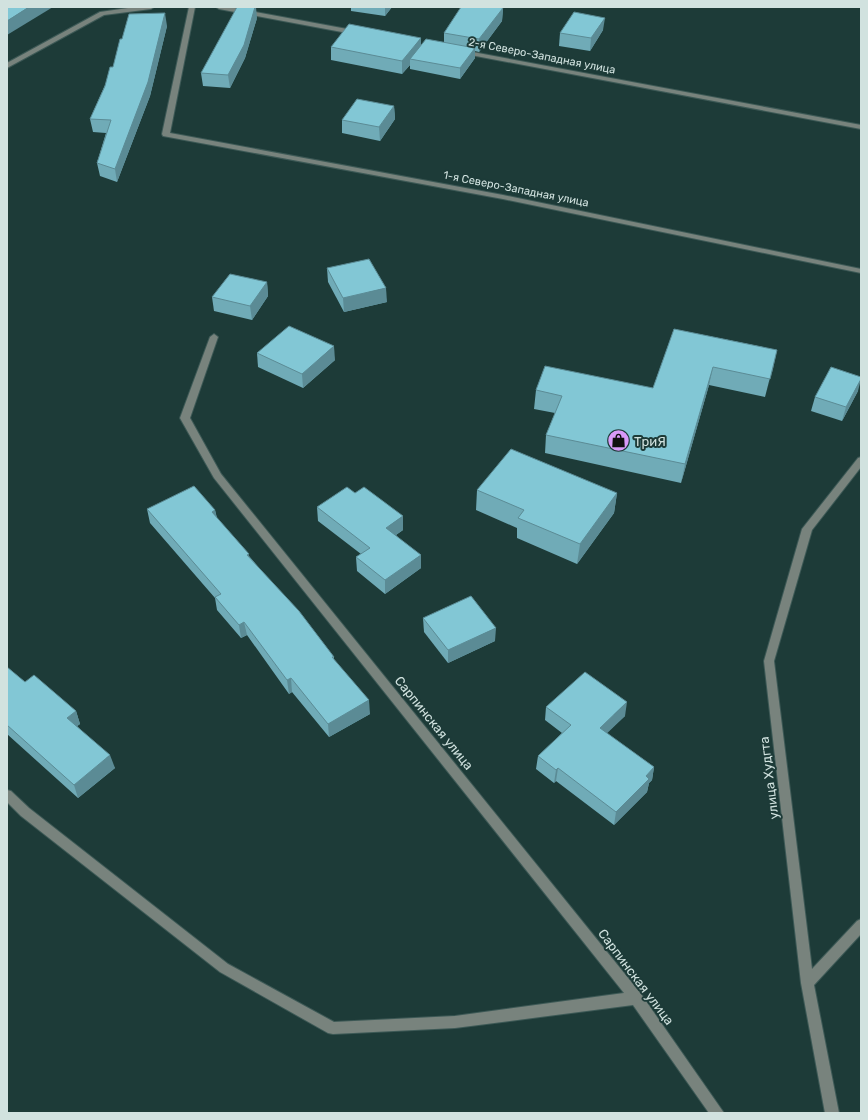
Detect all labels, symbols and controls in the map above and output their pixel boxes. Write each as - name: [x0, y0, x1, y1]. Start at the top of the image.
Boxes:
- street label: 2-я Северо-Западная улица: [467, 35, 617, 77]
- street label: 1-я Северо-Западная улица: [442, 169, 590, 209]
- shop icon: ТриЯ: [606, 428, 632, 454]
- place label: ТриЯ: [634, 434, 666, 449]
- street label: Сарпинская улица: [392, 673, 476, 773]
- street label: улица Худгта: [756, 736, 782, 820]
- street label: Сарпинская улица: [595, 926, 677, 1028]

